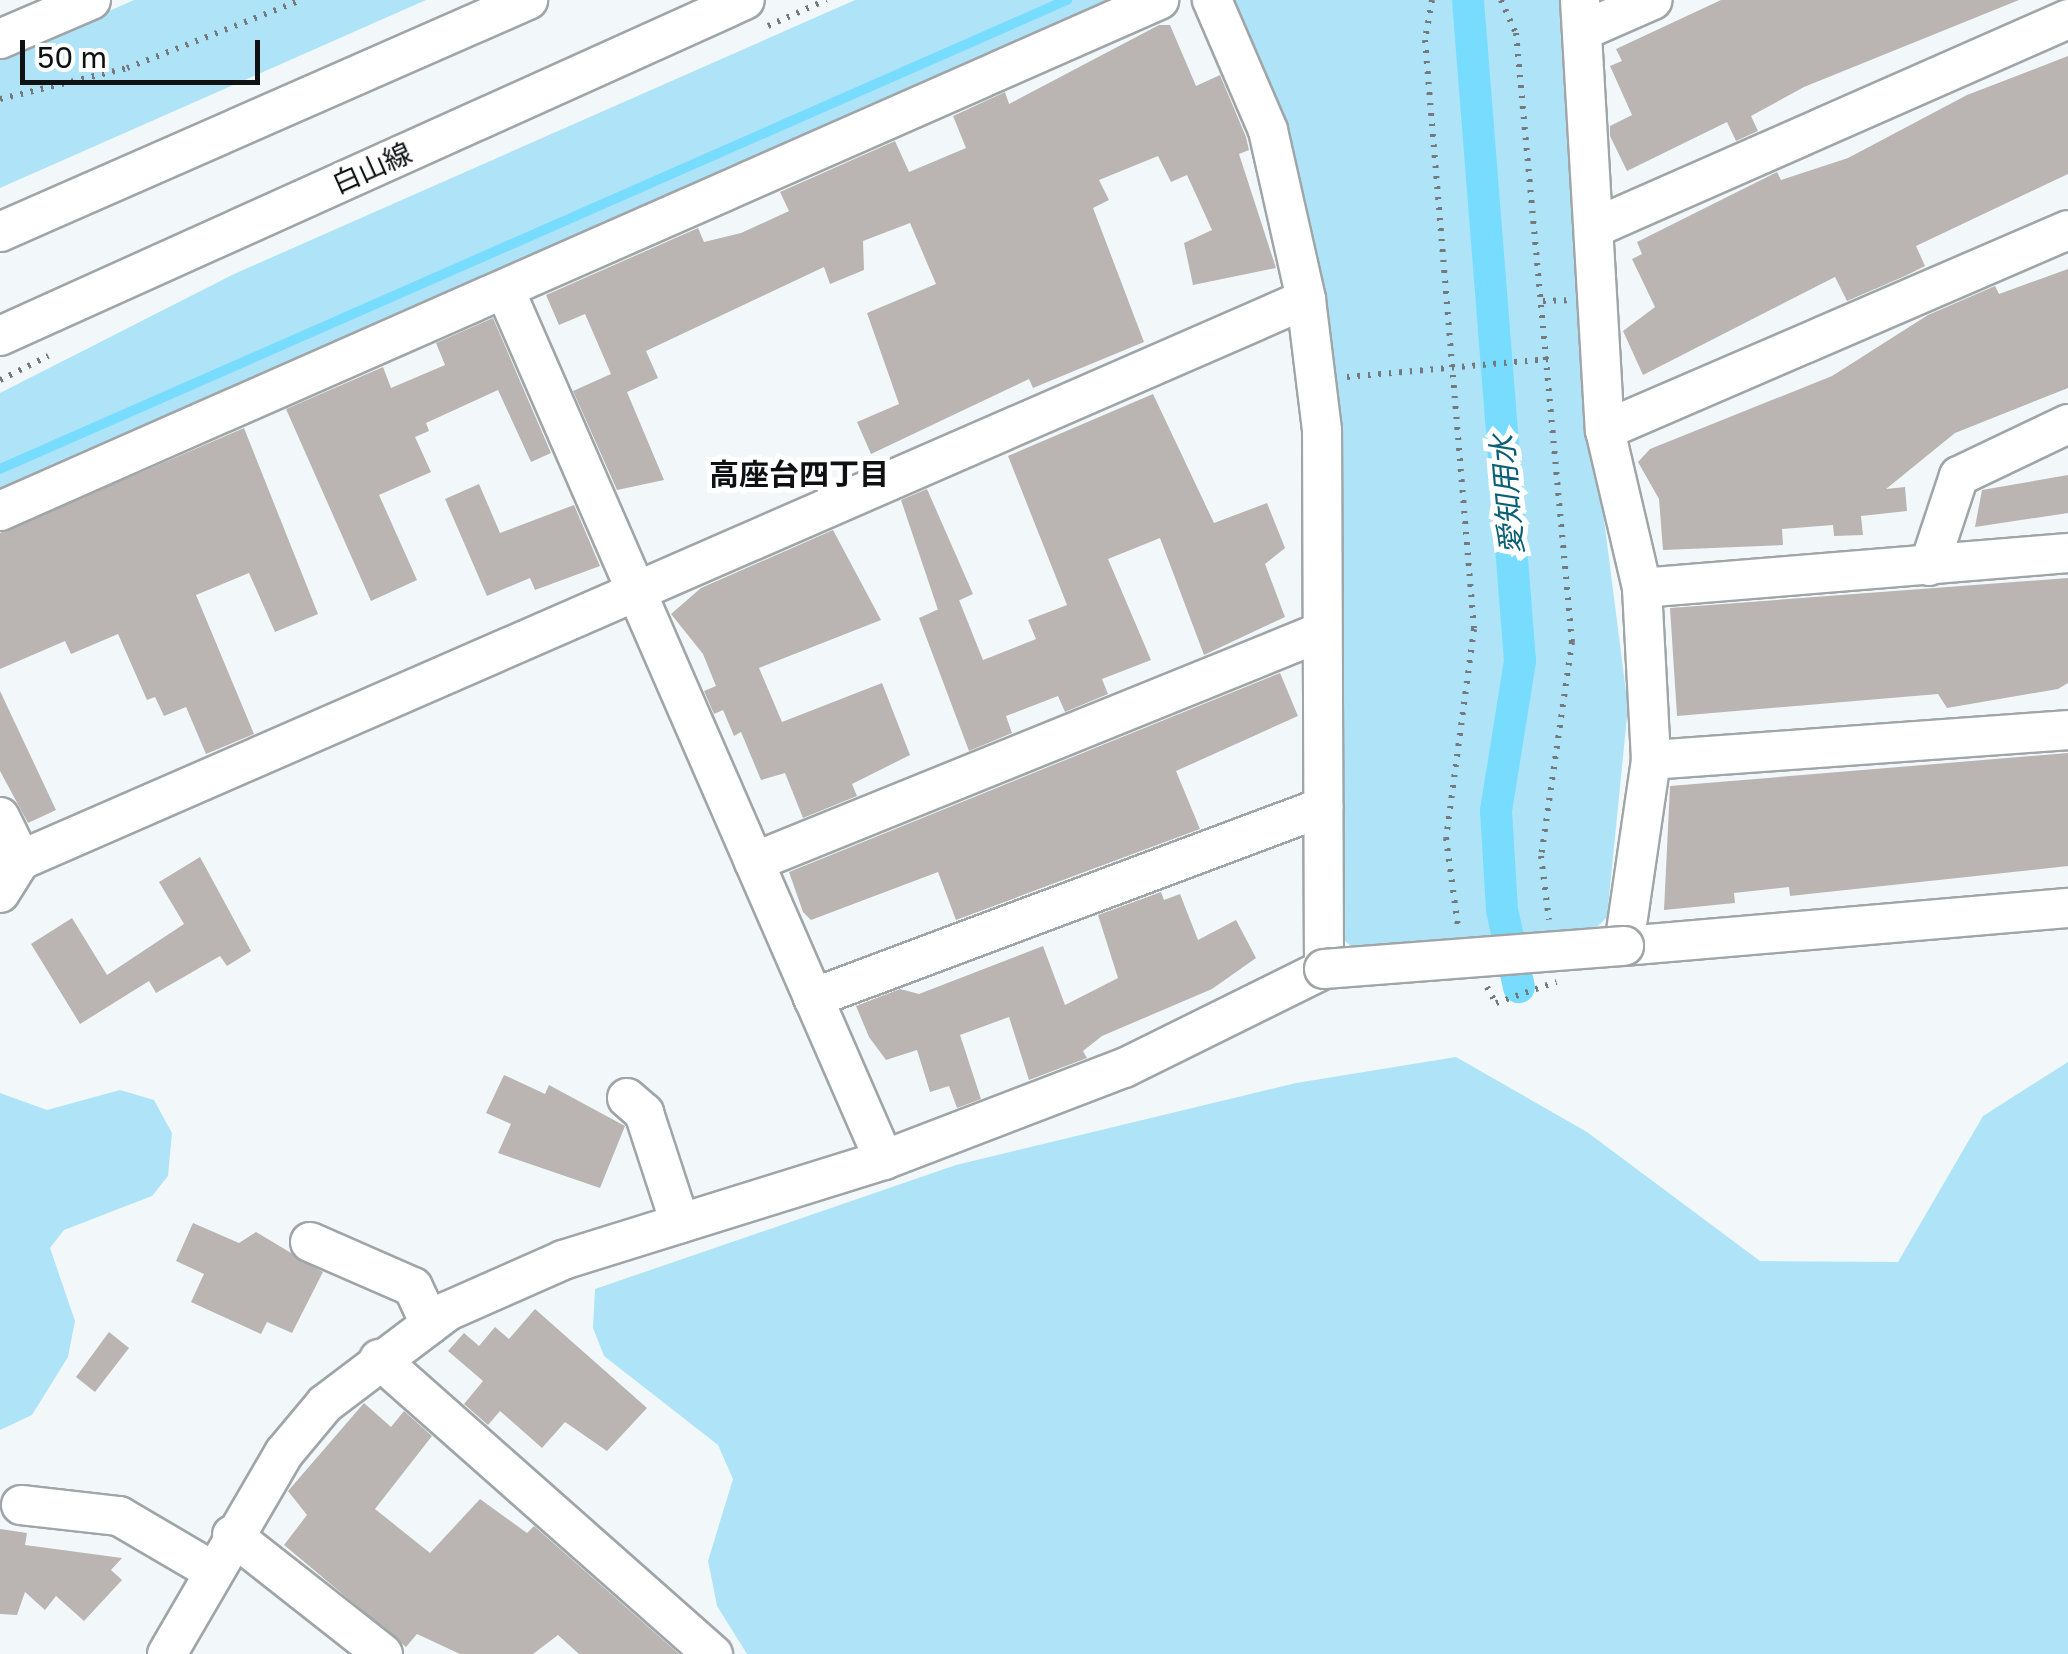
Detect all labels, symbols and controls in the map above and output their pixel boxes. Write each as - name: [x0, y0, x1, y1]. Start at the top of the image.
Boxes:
- scale bar: [25, 20, 265, 82]
- text: 50 m: [37, 39, 107, 75]
- street label: 白山線: [327, 136, 417, 200]
- water label: 愛知用水: [1484, 434, 1530, 556]
- district label: 高座台四丁目: [709, 456, 889, 492]

